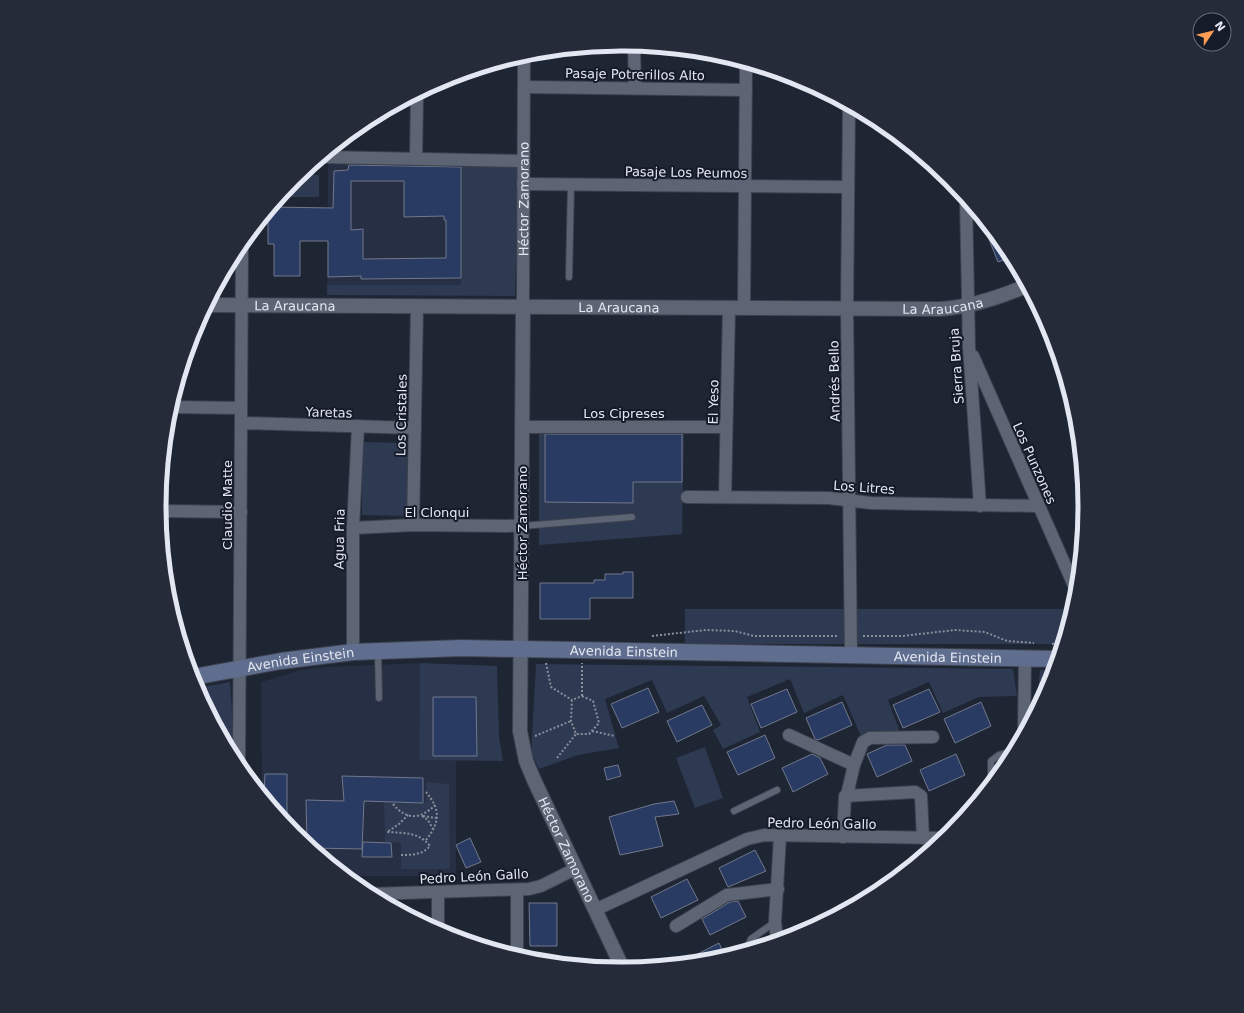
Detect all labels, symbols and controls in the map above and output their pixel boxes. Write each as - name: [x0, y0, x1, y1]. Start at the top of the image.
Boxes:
- north arrow: [1192, 12, 1232, 52]
- text: N: [1212, 19, 1228, 34]
- street label: Pasaje Potrerillos Alto: [565, 66, 705, 83]
- street label: Héctor Zamorano: [516, 142, 532, 256]
- street label: Pasaje Los Peumos: [625, 164, 748, 181]
- street label: La Araucana: [902, 295, 985, 317]
- street label: La Araucana: [254, 298, 336, 314]
- street label: La Araucana: [578, 300, 660, 315]
- street label: Sierra Bruja: [946, 327, 967, 405]
- street label: Andrés Bello: [826, 340, 843, 422]
- street label: Los Cristales: [393, 374, 410, 456]
- street label: El Yeso: [706, 379, 721, 425]
- street label: Yaretas: [304, 404, 353, 421]
- street label: Los Cipreses: [583, 406, 665, 421]
- street label: Los Punzones: [1010, 420, 1059, 507]
- street label: Claudio Matte: [220, 460, 235, 550]
- street label: Héctor Zamorano: [515, 466, 530, 580]
- street label: Los Litres: [833, 478, 895, 497]
- street label: El Clonqui: [405, 505, 469, 520]
- street label: Agua Fria: [331, 508, 348, 570]
- street label: Avenida Einstein: [570, 643, 678, 660]
- street label: Avenida Einstein: [246, 645, 355, 675]
- street label: Avenida Einstein: [894, 649, 1002, 666]
- street label: Héctor Zamorano: [535, 795, 597, 905]
- street label: Pedro León Gallo: [767, 815, 877, 832]
- street label: Pedro León Gallo: [419, 866, 529, 887]

